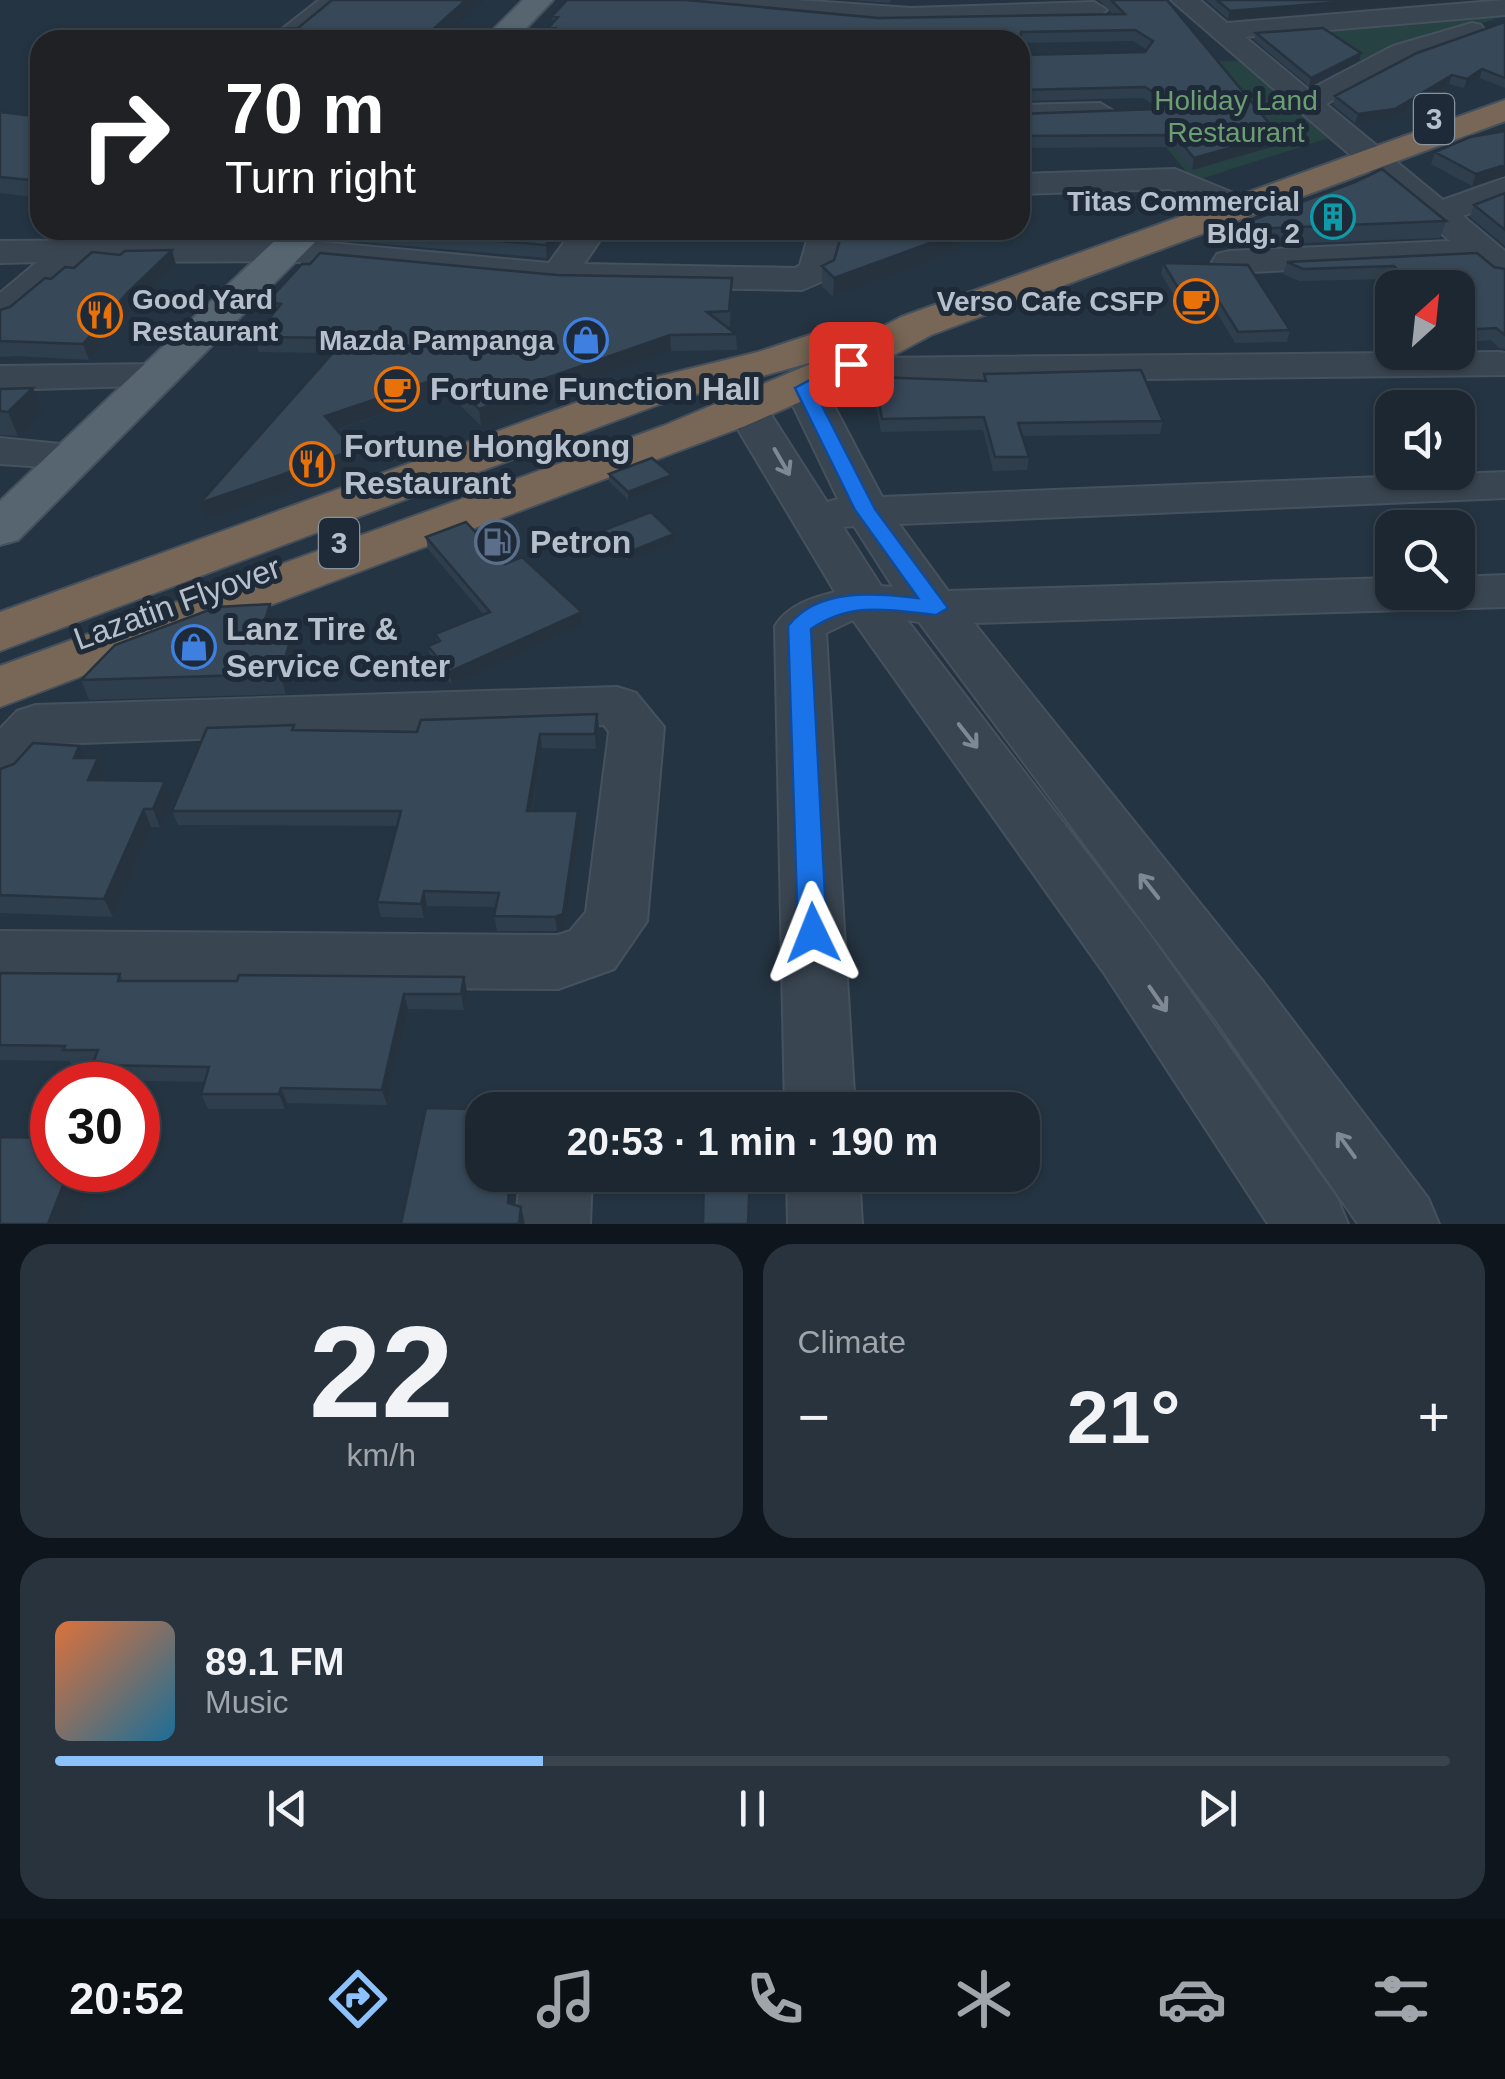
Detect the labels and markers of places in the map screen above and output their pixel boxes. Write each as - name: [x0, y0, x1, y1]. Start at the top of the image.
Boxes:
- place label: Titas Commercial Bldg. 2: [1067, 186, 1300, 249]
- building icon: Titas Commercial Bldg. 2: [1310, 194, 1356, 240]
- cafe icon: Verso Cafe CSFP: [1173, 278, 1219, 324]
- place label: Good Yard Restaurant: [132, 284, 278, 347]
- place label: Verso Cafe CSFP: [937, 286, 1164, 317]
- restaurant icon: Good Yard Restaurant: [77, 292, 123, 338]
- shop icon: Mazda Pampanga: [563, 317, 609, 363]
- pin: [809, 322, 894, 407]
- place label: Mazda Pampanga: [319, 325, 554, 356]
- cafe icon: Fortune Function Hall: [374, 366, 420, 412]
- place label: Fortune Function Hall: [430, 371, 761, 407]
- place label: Fortune Hongkong Restaurant: [344, 428, 630, 501]
- restaurant icon: Fortune Hongkong Restaurant: [289, 441, 335, 487]
- fuel station icon: Petron: [474, 519, 520, 565]
- place label: Petron: [530, 524, 631, 560]
- place label: Lanz Tire & Service Center: [226, 611, 450, 684]
- shop icon: Lanz Tire & Service Center: [171, 624, 217, 670]

